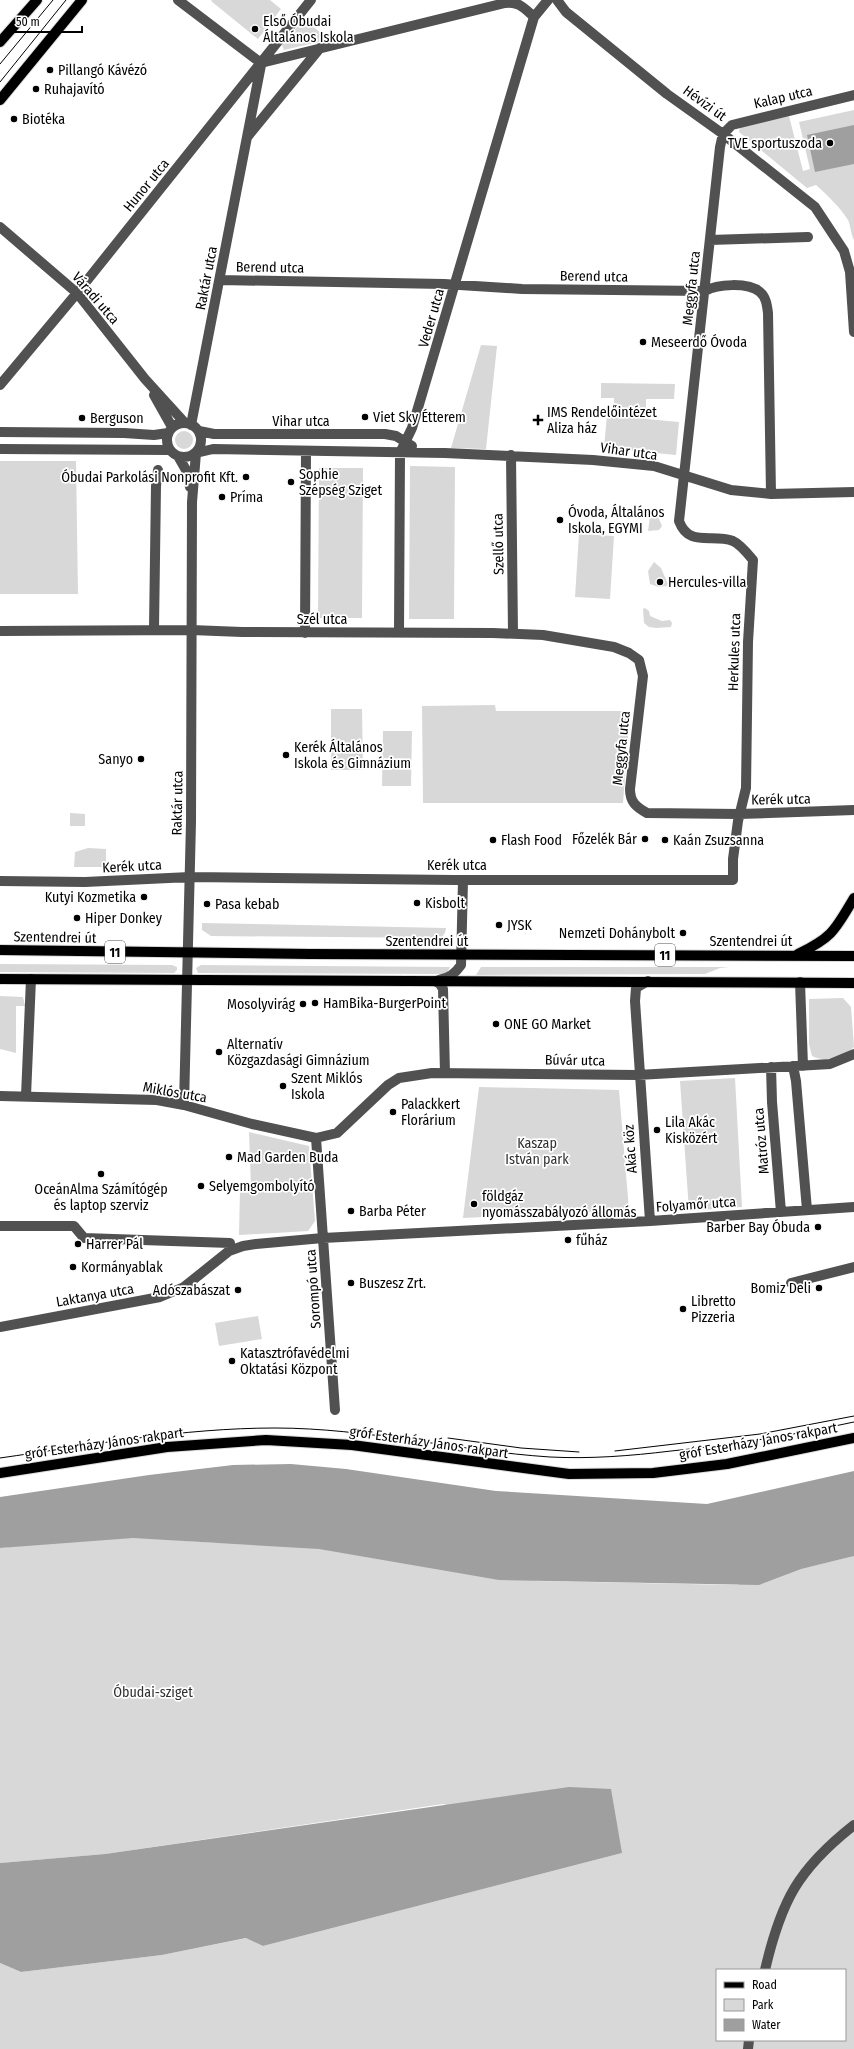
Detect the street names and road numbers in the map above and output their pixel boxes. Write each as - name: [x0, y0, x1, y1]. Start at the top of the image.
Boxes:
- street label: Hévízi út: [680, 82, 730, 125]
- street label: Kalap utca: [752, 82, 814, 112]
- street label: Hunor utca: [120, 155, 173, 215]
- street label: Raktár utca: [192, 245, 221, 312]
- street label: Meggyfa utca: [679, 250, 704, 326]
- street label: Berend utca: [236, 258, 305, 277]
- street label: Berend utca: [560, 267, 629, 286]
- street label: Váradi utca: [68, 269, 123, 328]
- street label: Veder utca: [415, 286, 448, 350]
- street label: Vihar utca: [272, 413, 330, 430]
- street label: Vihar utca: [599, 439, 659, 464]
- street label: Szellő utca: [489, 513, 508, 575]
- street label: Szél utca: [297, 611, 347, 628]
- street label: Herkules utca: [725, 612, 744, 691]
- street label: Meggyfa utca: [609, 710, 634, 786]
- street label: Raktár utca: [168, 770, 187, 836]
- street label: Kerék utca: [751, 790, 811, 809]
- street label: Kerék utca: [102, 856, 162, 877]
- street label: Kerék utca: [427, 857, 487, 874]
- street label: Szentendrei út: [13, 928, 97, 947]
- street label: Szentendrei út: [386, 933, 469, 950]
- street label: Szentendrei út: [710, 933, 793, 950]
- road number: 11: [105, 941, 125, 963]
- road number: 11: [655, 944, 675, 966]
- street label: Búvár utca: [545, 1051, 606, 1070]
- street label: Miklós utca: [142, 1079, 208, 1107]
- street label: Matróz utca: [750, 1107, 773, 1175]
- street label: Akác köz: [620, 1123, 641, 1174]
- street label: Folyamőr utca: [655, 1193, 737, 1216]
- street label: Sorompó utca: [302, 1249, 325, 1329]
- street label: Laktanya utca: [55, 1280, 135, 1311]
- street label: gróf Esterházy János rakpart: [678, 1419, 839, 1464]
- street label: gróf Esterházy János rakpart: [348, 1423, 510, 1462]
- street label: gróf Esterházy János rakpart: [24, 1424, 185, 1463]

